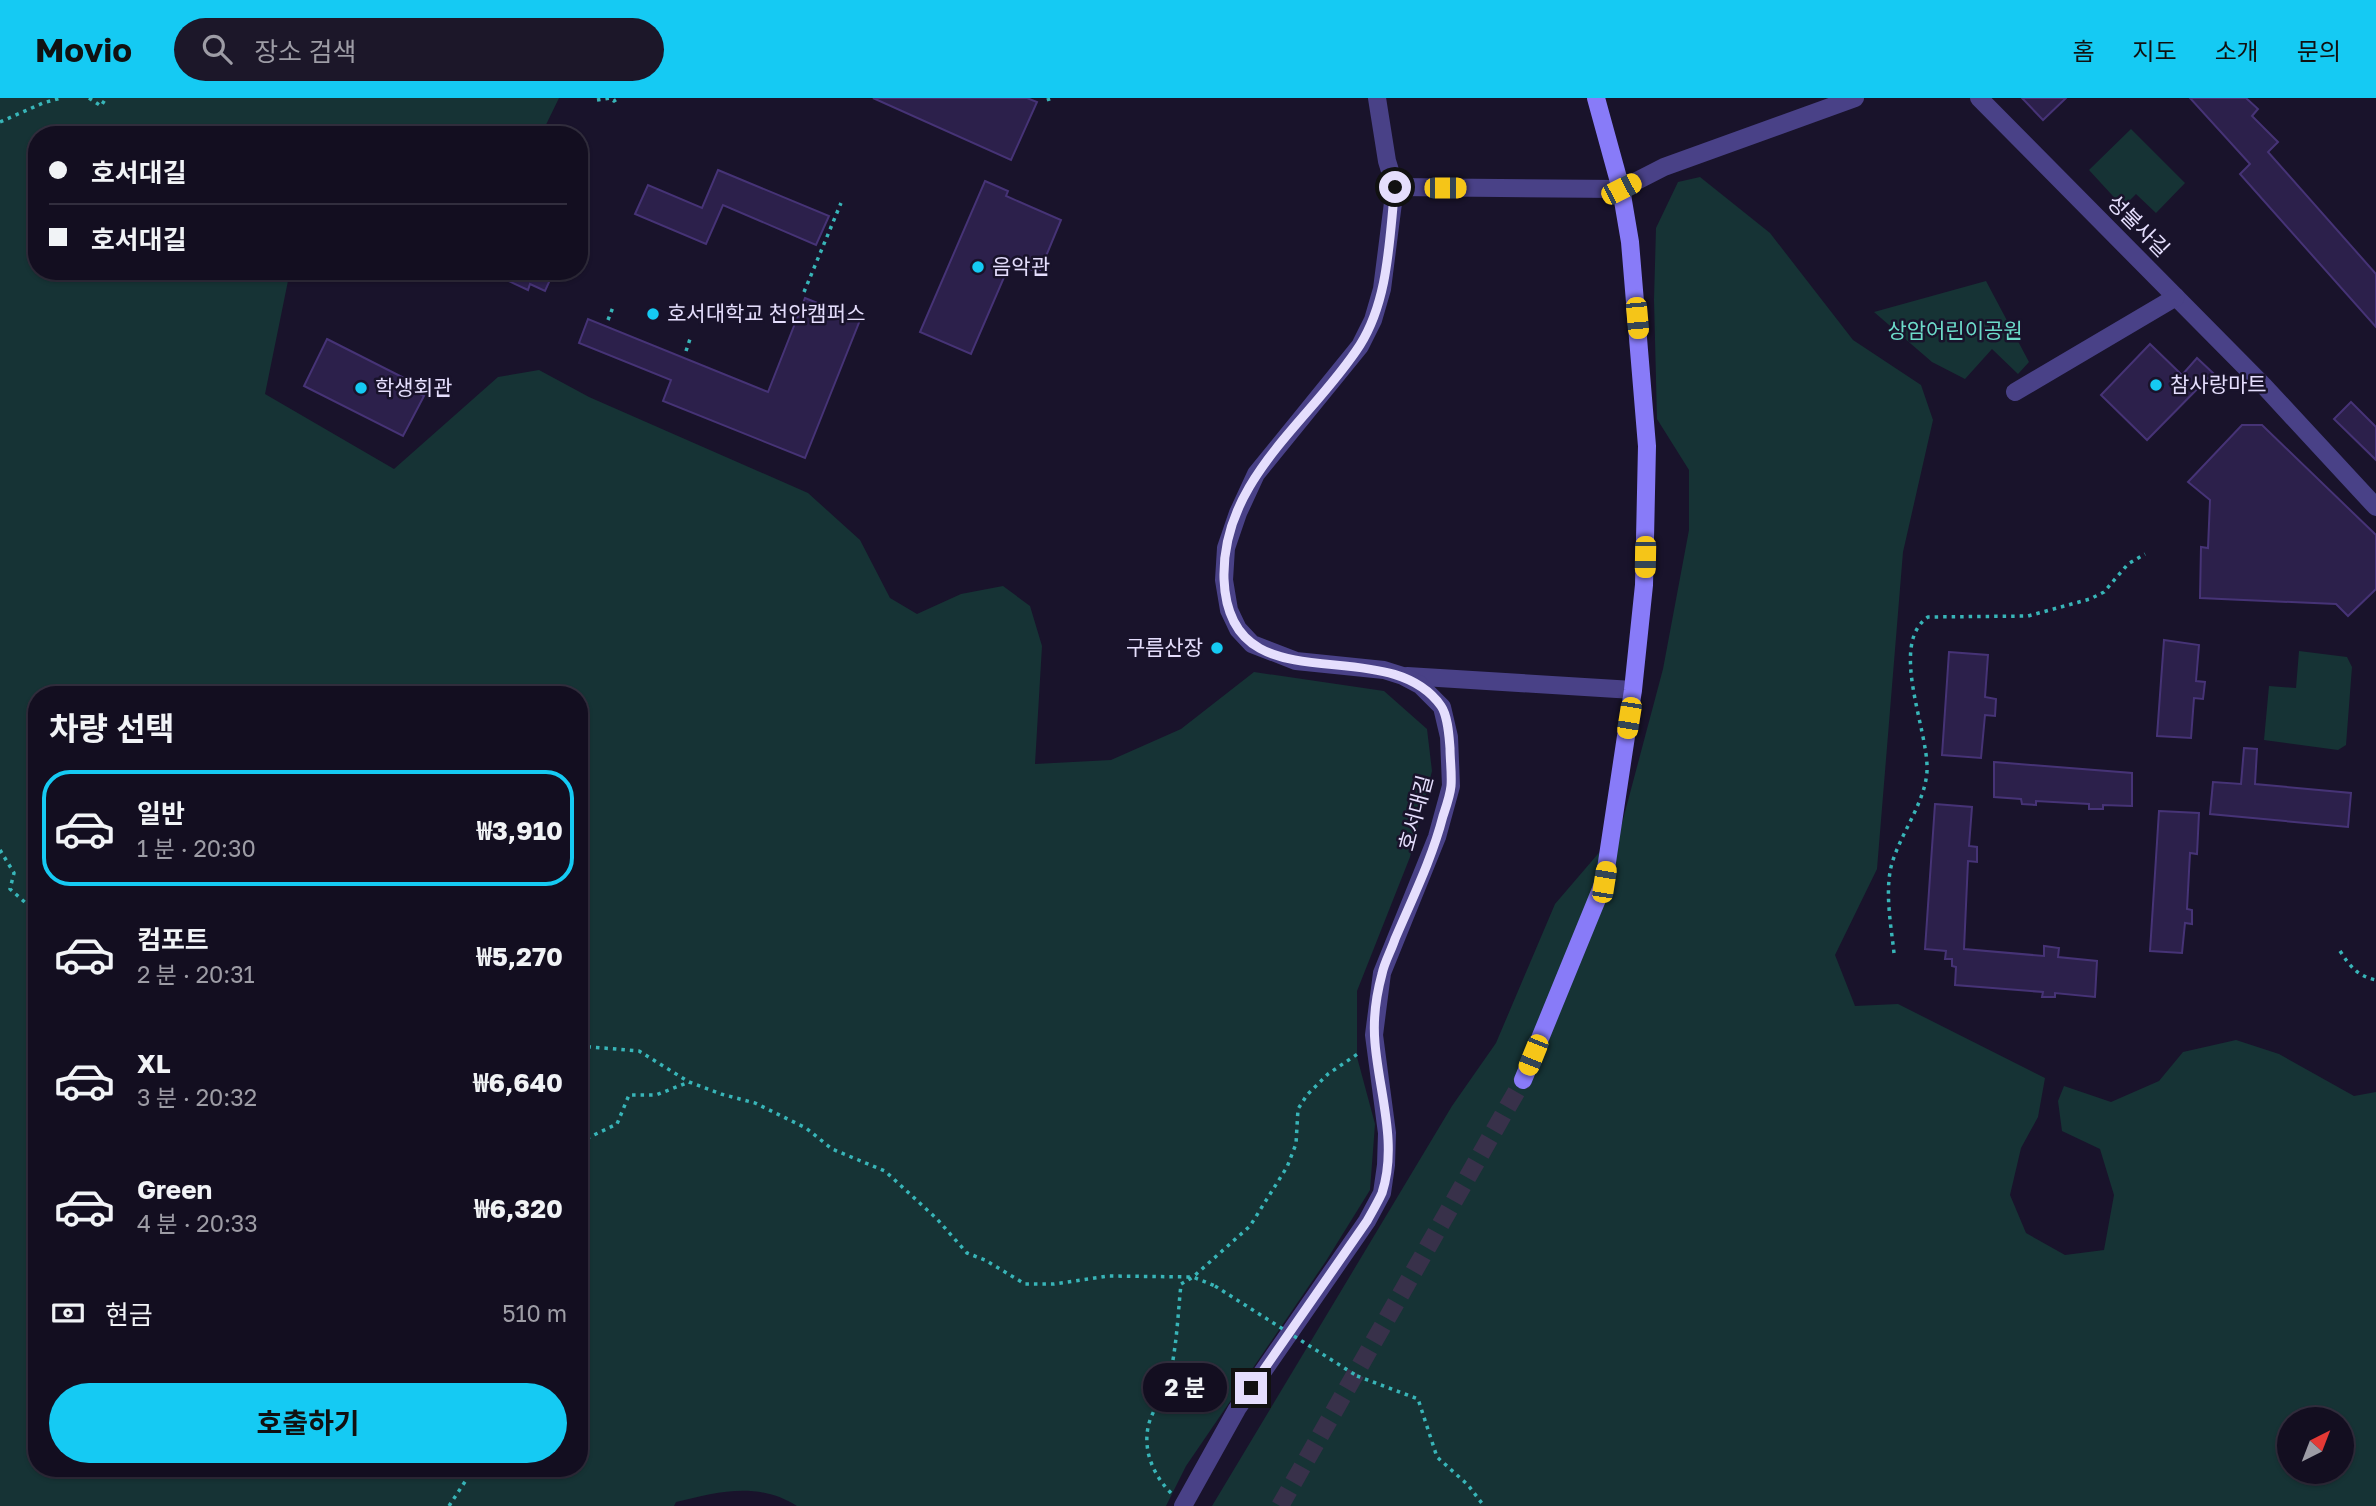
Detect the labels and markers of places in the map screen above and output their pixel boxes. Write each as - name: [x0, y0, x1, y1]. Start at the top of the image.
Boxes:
- place label: 음악관: [992, 253, 1050, 279]
- marker: 음악관: [970, 259, 986, 275]
- place label: 호서대학교 천안캠퍼스: [667, 300, 865, 326]
- marker: 호서대학교 천안캠퍼스: [645, 306, 661, 322]
- place label: 참사랑마트: [2170, 371, 2267, 397]
- place label: 학생회관: [375, 374, 452, 400]
- marker: 참사랑마트: [2148, 377, 2164, 393]
- marker: 학생회관: [353, 380, 369, 396]
- place label: 구름산장: [1126, 634, 1203, 660]
- marker: 구름산장: [1209, 640, 1225, 656]

